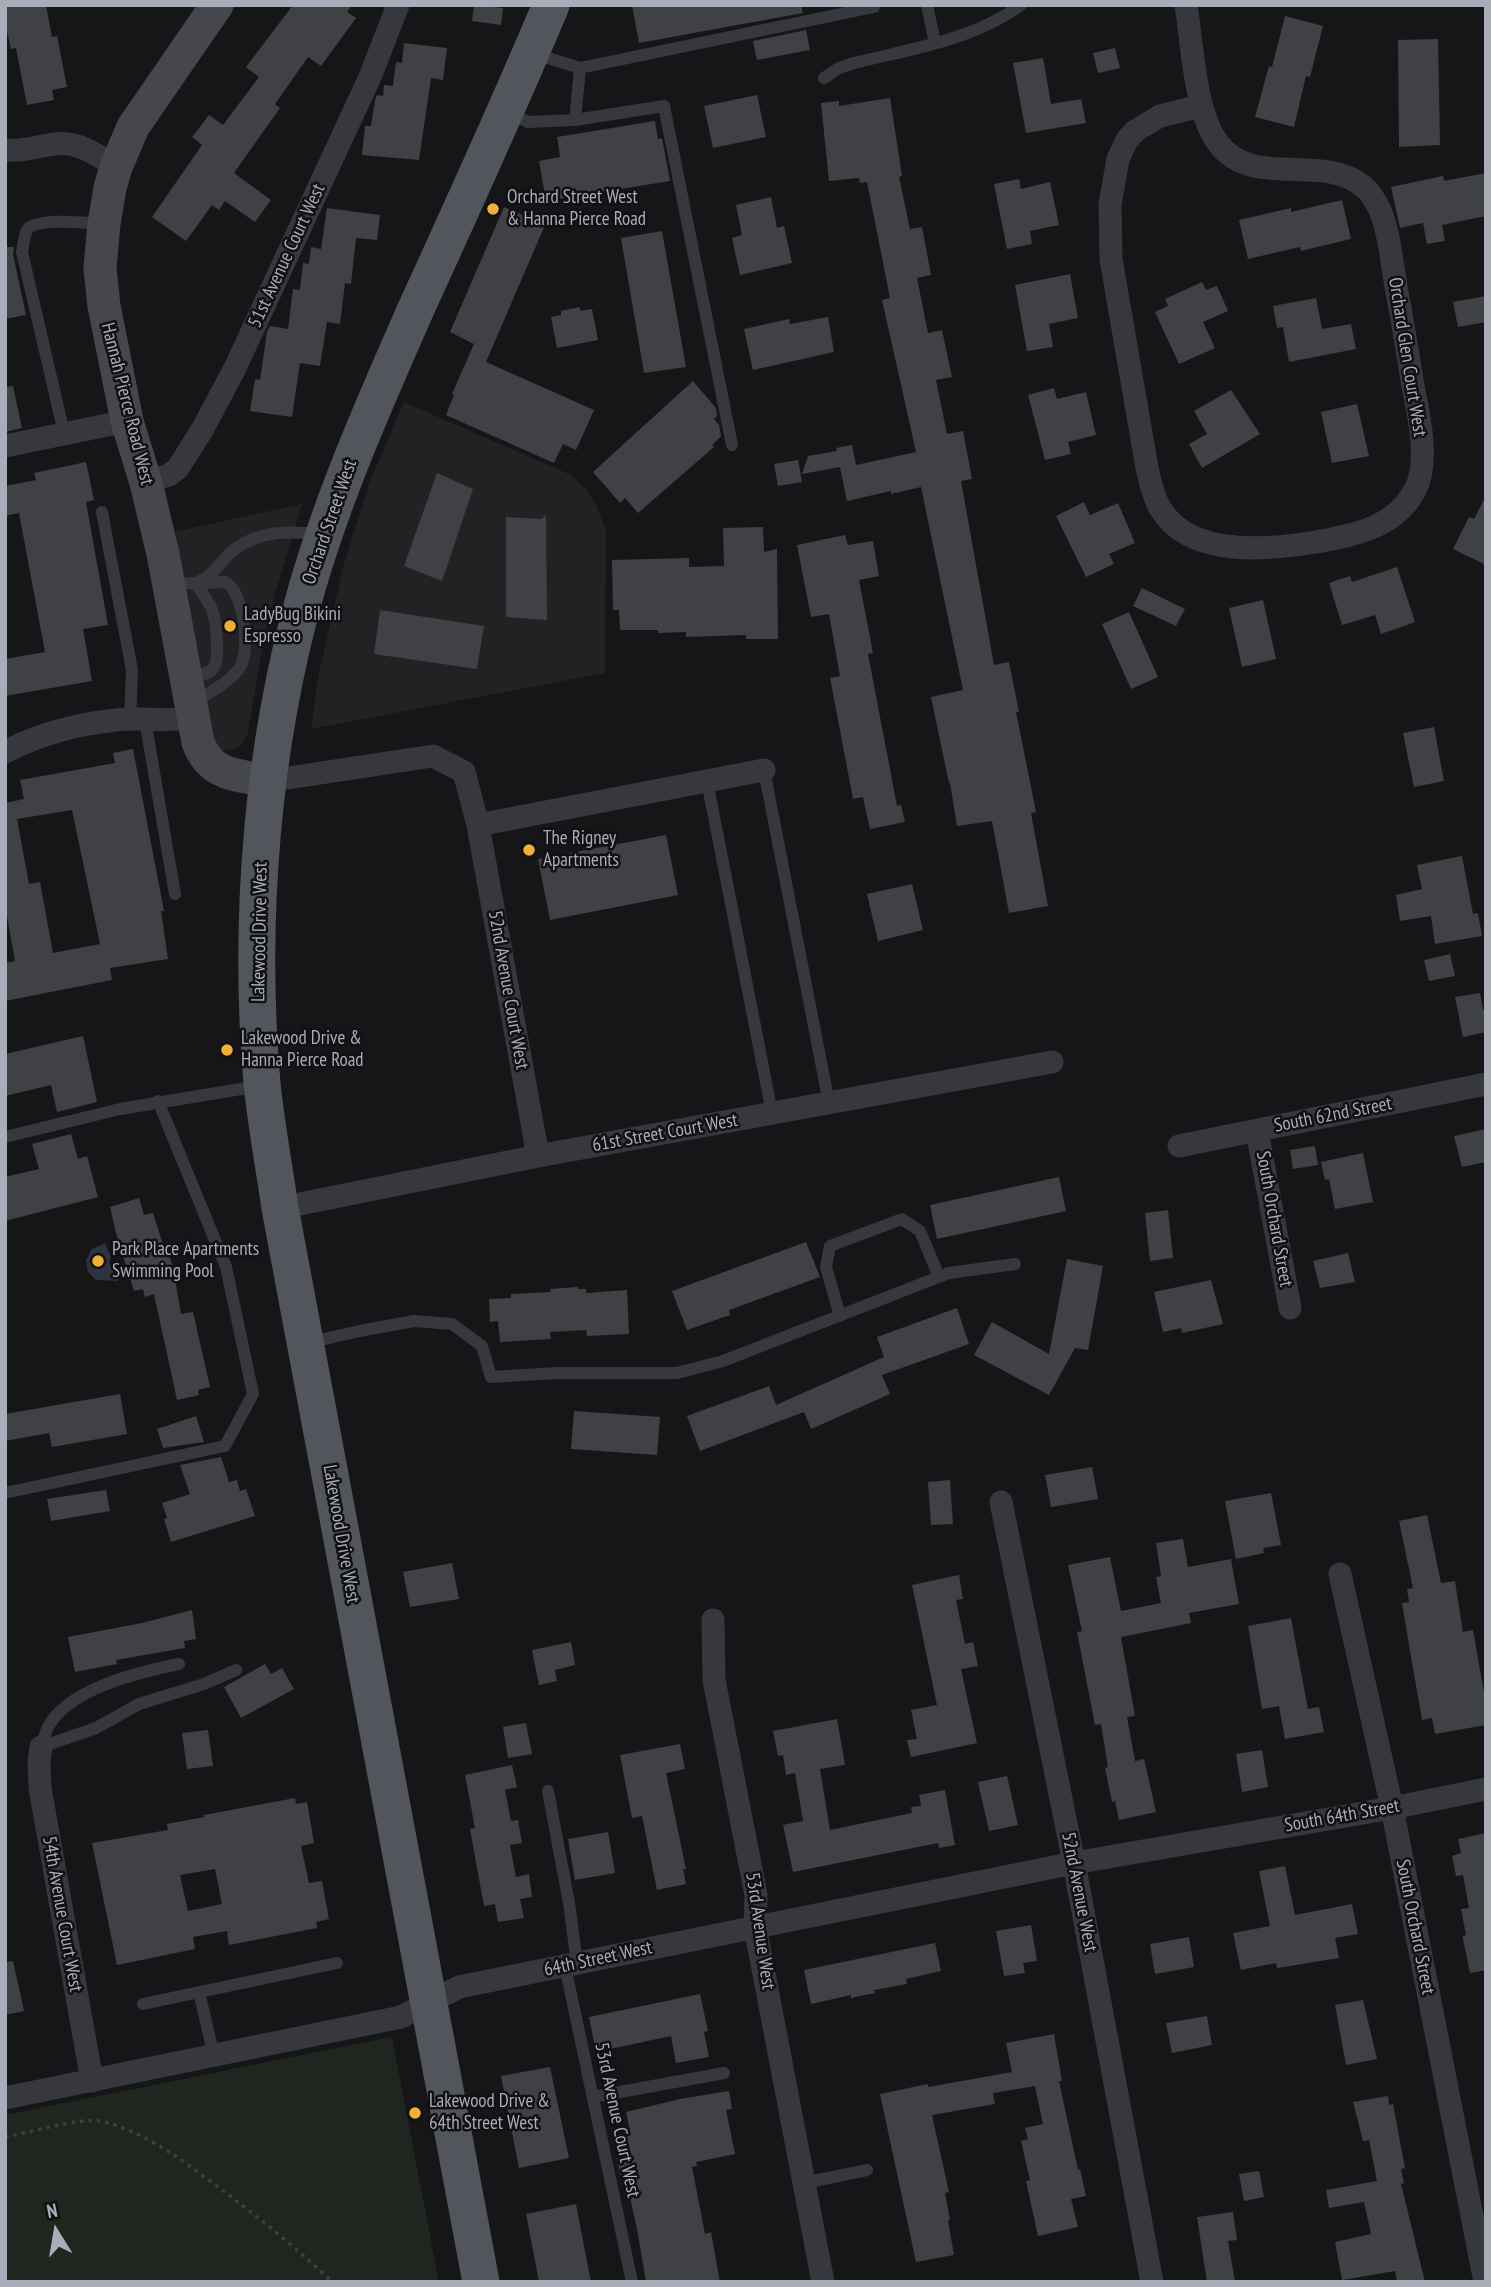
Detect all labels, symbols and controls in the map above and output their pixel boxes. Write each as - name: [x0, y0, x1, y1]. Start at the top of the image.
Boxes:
- street label: 51st Avenue Court West: [244, 181, 330, 331]
- place label: Orchard Street West & Hanna Pierce Road: [507, 187, 646, 231]
- marker: Orchard Street West & Hanna Pierce Road: [485, 201, 501, 217]
- street label: Orchard Glen Court West: [1383, 276, 1431, 438]
- street label: Hannah Pierce Road West: [96, 320, 158, 488]
- street label: Orchard Street West: [298, 456, 362, 588]
- place label: LadyBug Bikini Espresso: [244, 604, 341, 648]
- marker: LadyBug Bikini Espresso: [222, 618, 238, 634]
- place label: The Rigney Apartments: [543, 828, 619, 872]
- marker: The Rigney Apartments: [521, 842, 537, 858]
- street label: Lakewood Drive West: [247, 862, 273, 1002]
- street label: 52nd Avenue Court West: [483, 909, 533, 1071]
- place label: Lakewood Drive & Hanna Pierce Road: [241, 1028, 364, 1072]
- marker: Lakewood Drive & Hanna Pierce Road: [219, 1042, 235, 1058]
- street label: South 62nd Street: [1272, 1092, 1394, 1138]
- street label: 61st Street Court West: [591, 1109, 739, 1157]
- street label: South Orchard Street: [1251, 1149, 1297, 1289]
- place label: Park Place Apartments Swimming Pool: [112, 1239, 259, 1283]
- marker: Park Place Apartments Swimming Pool: [90, 1253, 106, 1269]
- street label: Lakewood Drive West: [318, 1463, 364, 1605]
- street label: South 64th Street: [1283, 1795, 1401, 1837]
- street label: 52nd Avenue West: [1056, 1830, 1102, 1954]
- street label: 54th Avenue Court West: [37, 1834, 87, 1994]
- street label: South Orchard Street: [1391, 1857, 1439, 1997]
- street label: 53rd Avenue West: [740, 1871, 780, 1991]
- street label: 64th Street West: [542, 1936, 654, 1982]
- street label: 53rd Avenue Court West: [589, 2040, 645, 2200]
- place label: Lakewood Drive & 64th Street West: [429, 2091, 550, 2135]
- marker: Lakewood Drive & 64th Street West: [407, 2105, 423, 2121]
- north arrow: [21, 2196, 91, 2266]
- text: N: [45, 2198, 59, 2223]

